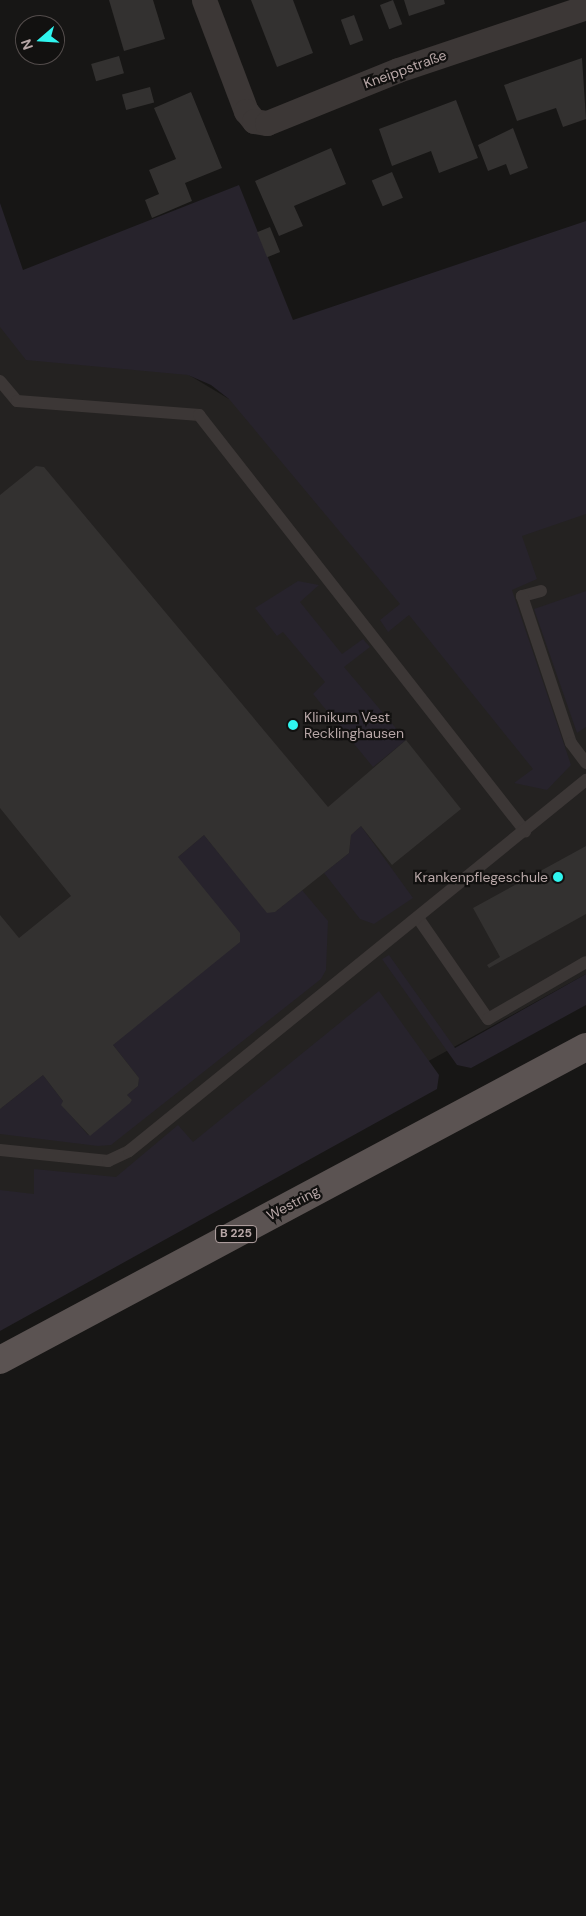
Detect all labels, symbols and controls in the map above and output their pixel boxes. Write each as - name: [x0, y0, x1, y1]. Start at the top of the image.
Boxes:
- north arrow: [15, 15, 65, 65]
- text: N: [17, 37, 37, 52]
- street label: Kneippstraße: [361, 46, 449, 92]
- place label: Klinikum Vest Recklinghausen: [304, 709, 404, 742]
- marker: Klinikum Vest Recklinghausen: [286, 718, 300, 732]
- place label: Krankenpflegeschule: [414, 869, 548, 885]
- marker: Krankenpflegeschule: [552, 871, 564, 883]
- street label: Westring: [264, 1182, 322, 1224]
- road number: B 225: [215, 1224, 257, 1244]

